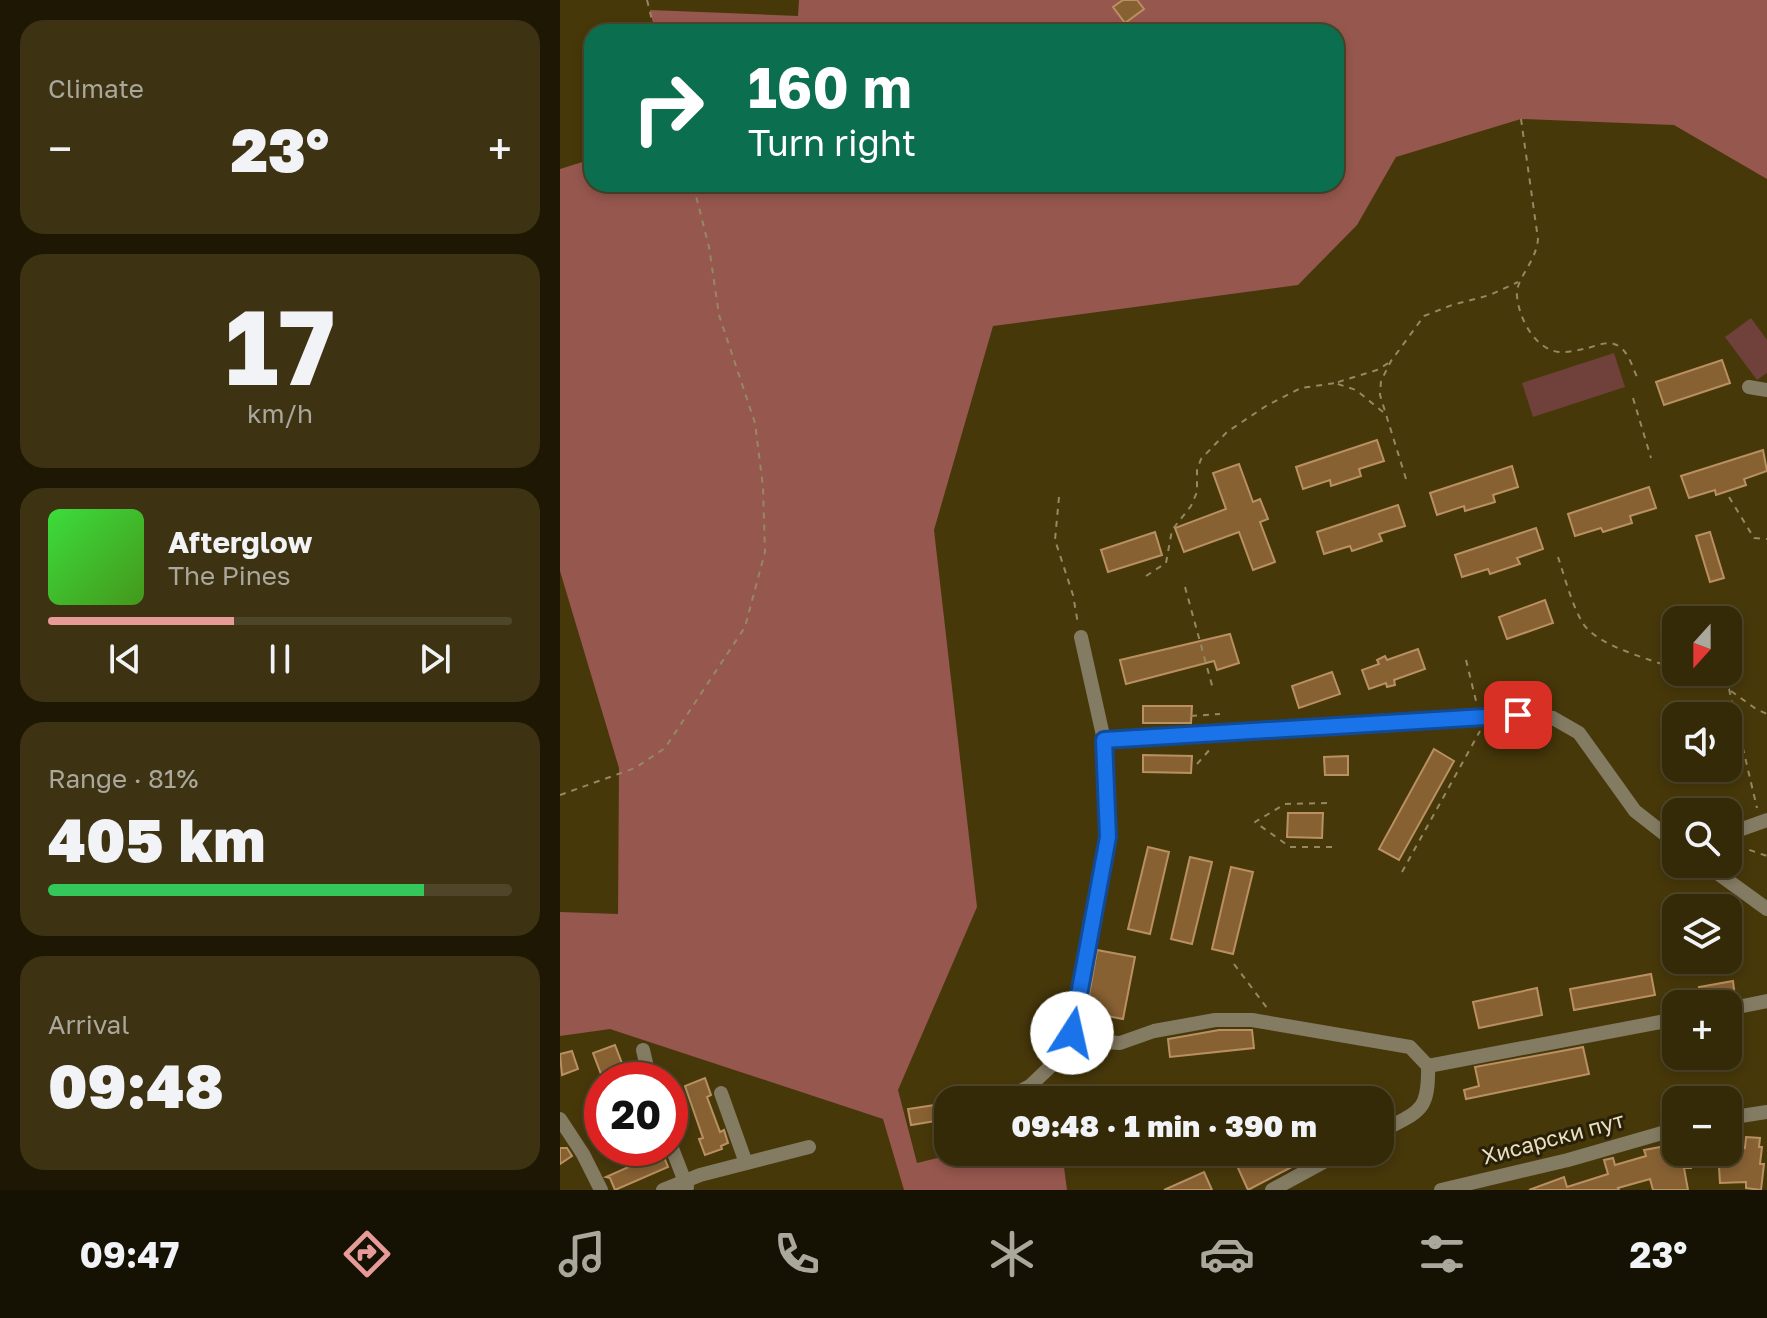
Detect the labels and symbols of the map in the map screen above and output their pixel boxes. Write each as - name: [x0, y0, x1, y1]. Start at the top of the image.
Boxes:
- north arrow: [1662, 606, 1742, 686]
- pin: [1484, 681, 1552, 749]
- position arrow: [1030, 991, 1114, 1075]
- speed limit sign: 20: [584, 1062, 688, 1166]
- street label: Хисарски пут: [1479, 1106, 1627, 1169]

